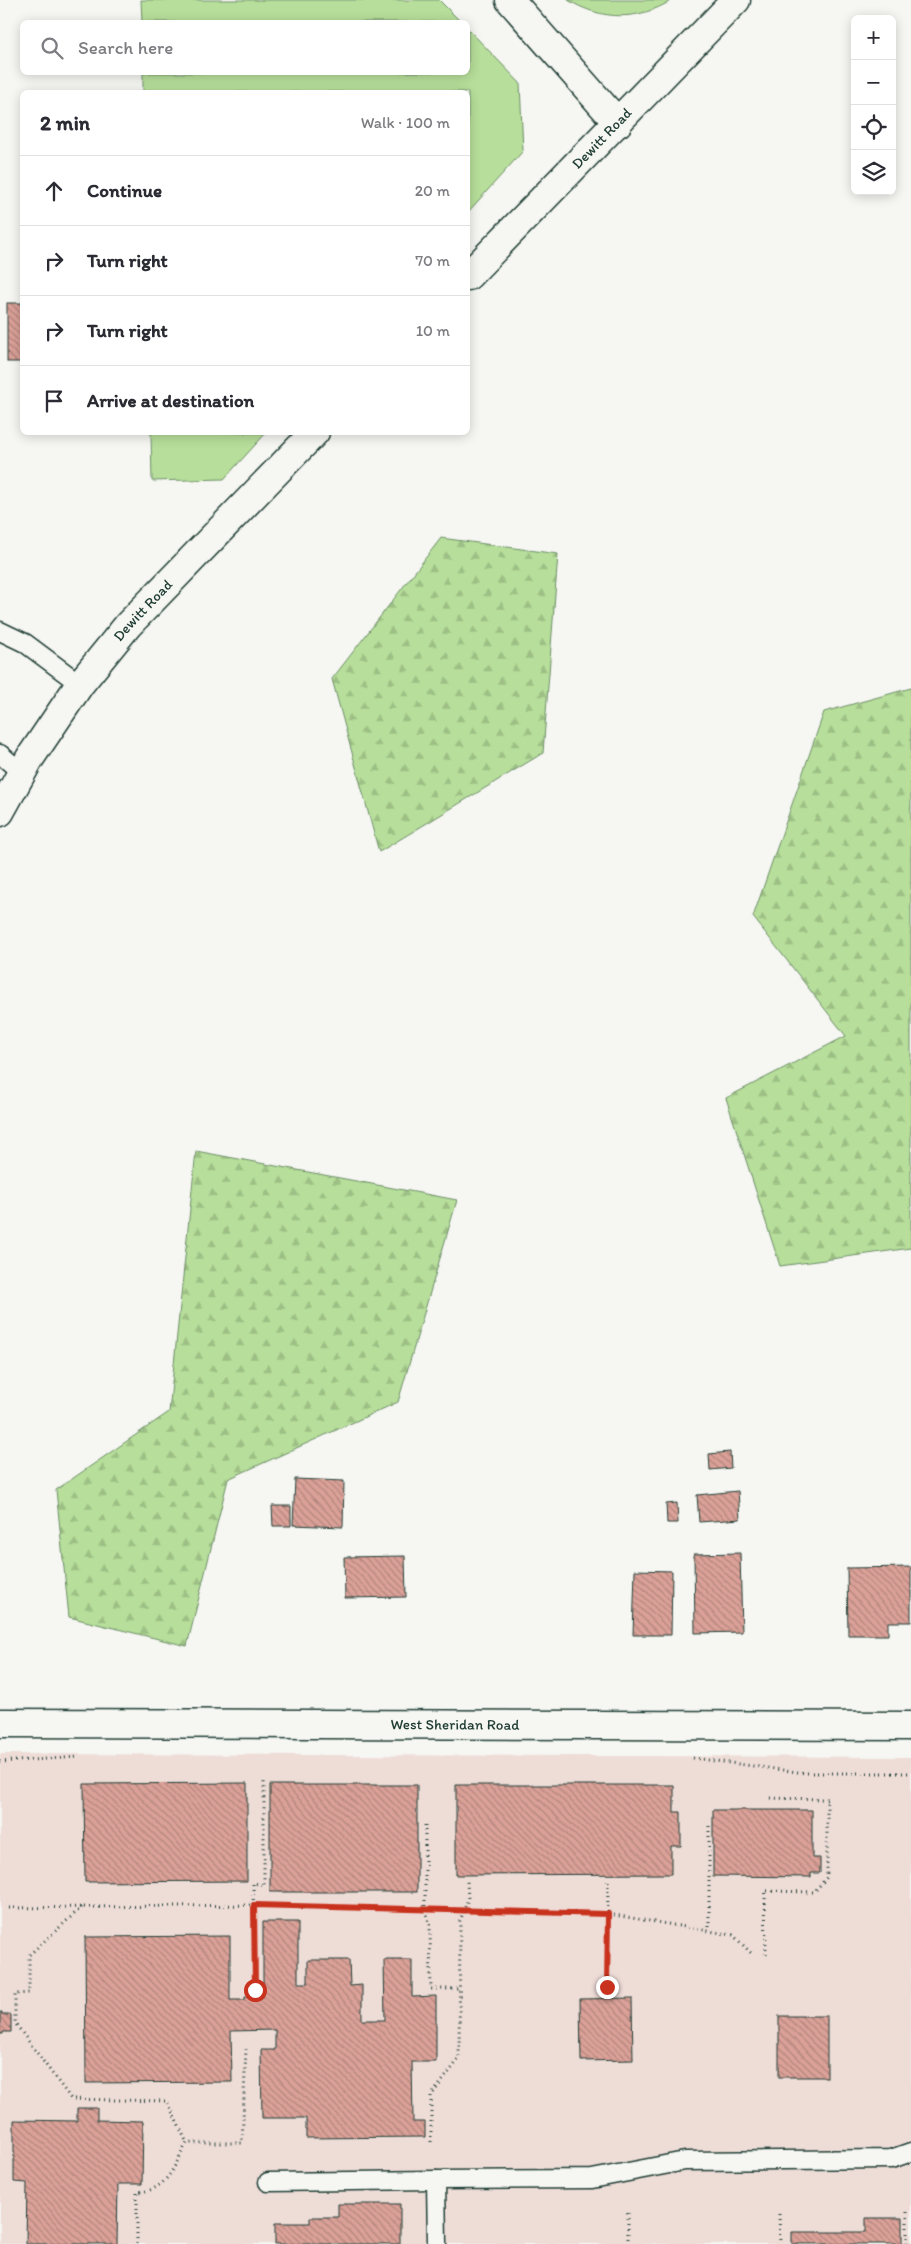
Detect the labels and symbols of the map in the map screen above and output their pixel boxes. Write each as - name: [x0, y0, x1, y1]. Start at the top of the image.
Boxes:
- street label: Dewitt Road: [568, 103, 636, 173]
- street label: Dewitt Road: [109, 575, 177, 645]
- street label: West Sheridan Road: [390, 1715, 520, 1734]
- route end: [596, 1976, 619, 1999]
- route start: [244, 1979, 267, 2002]

